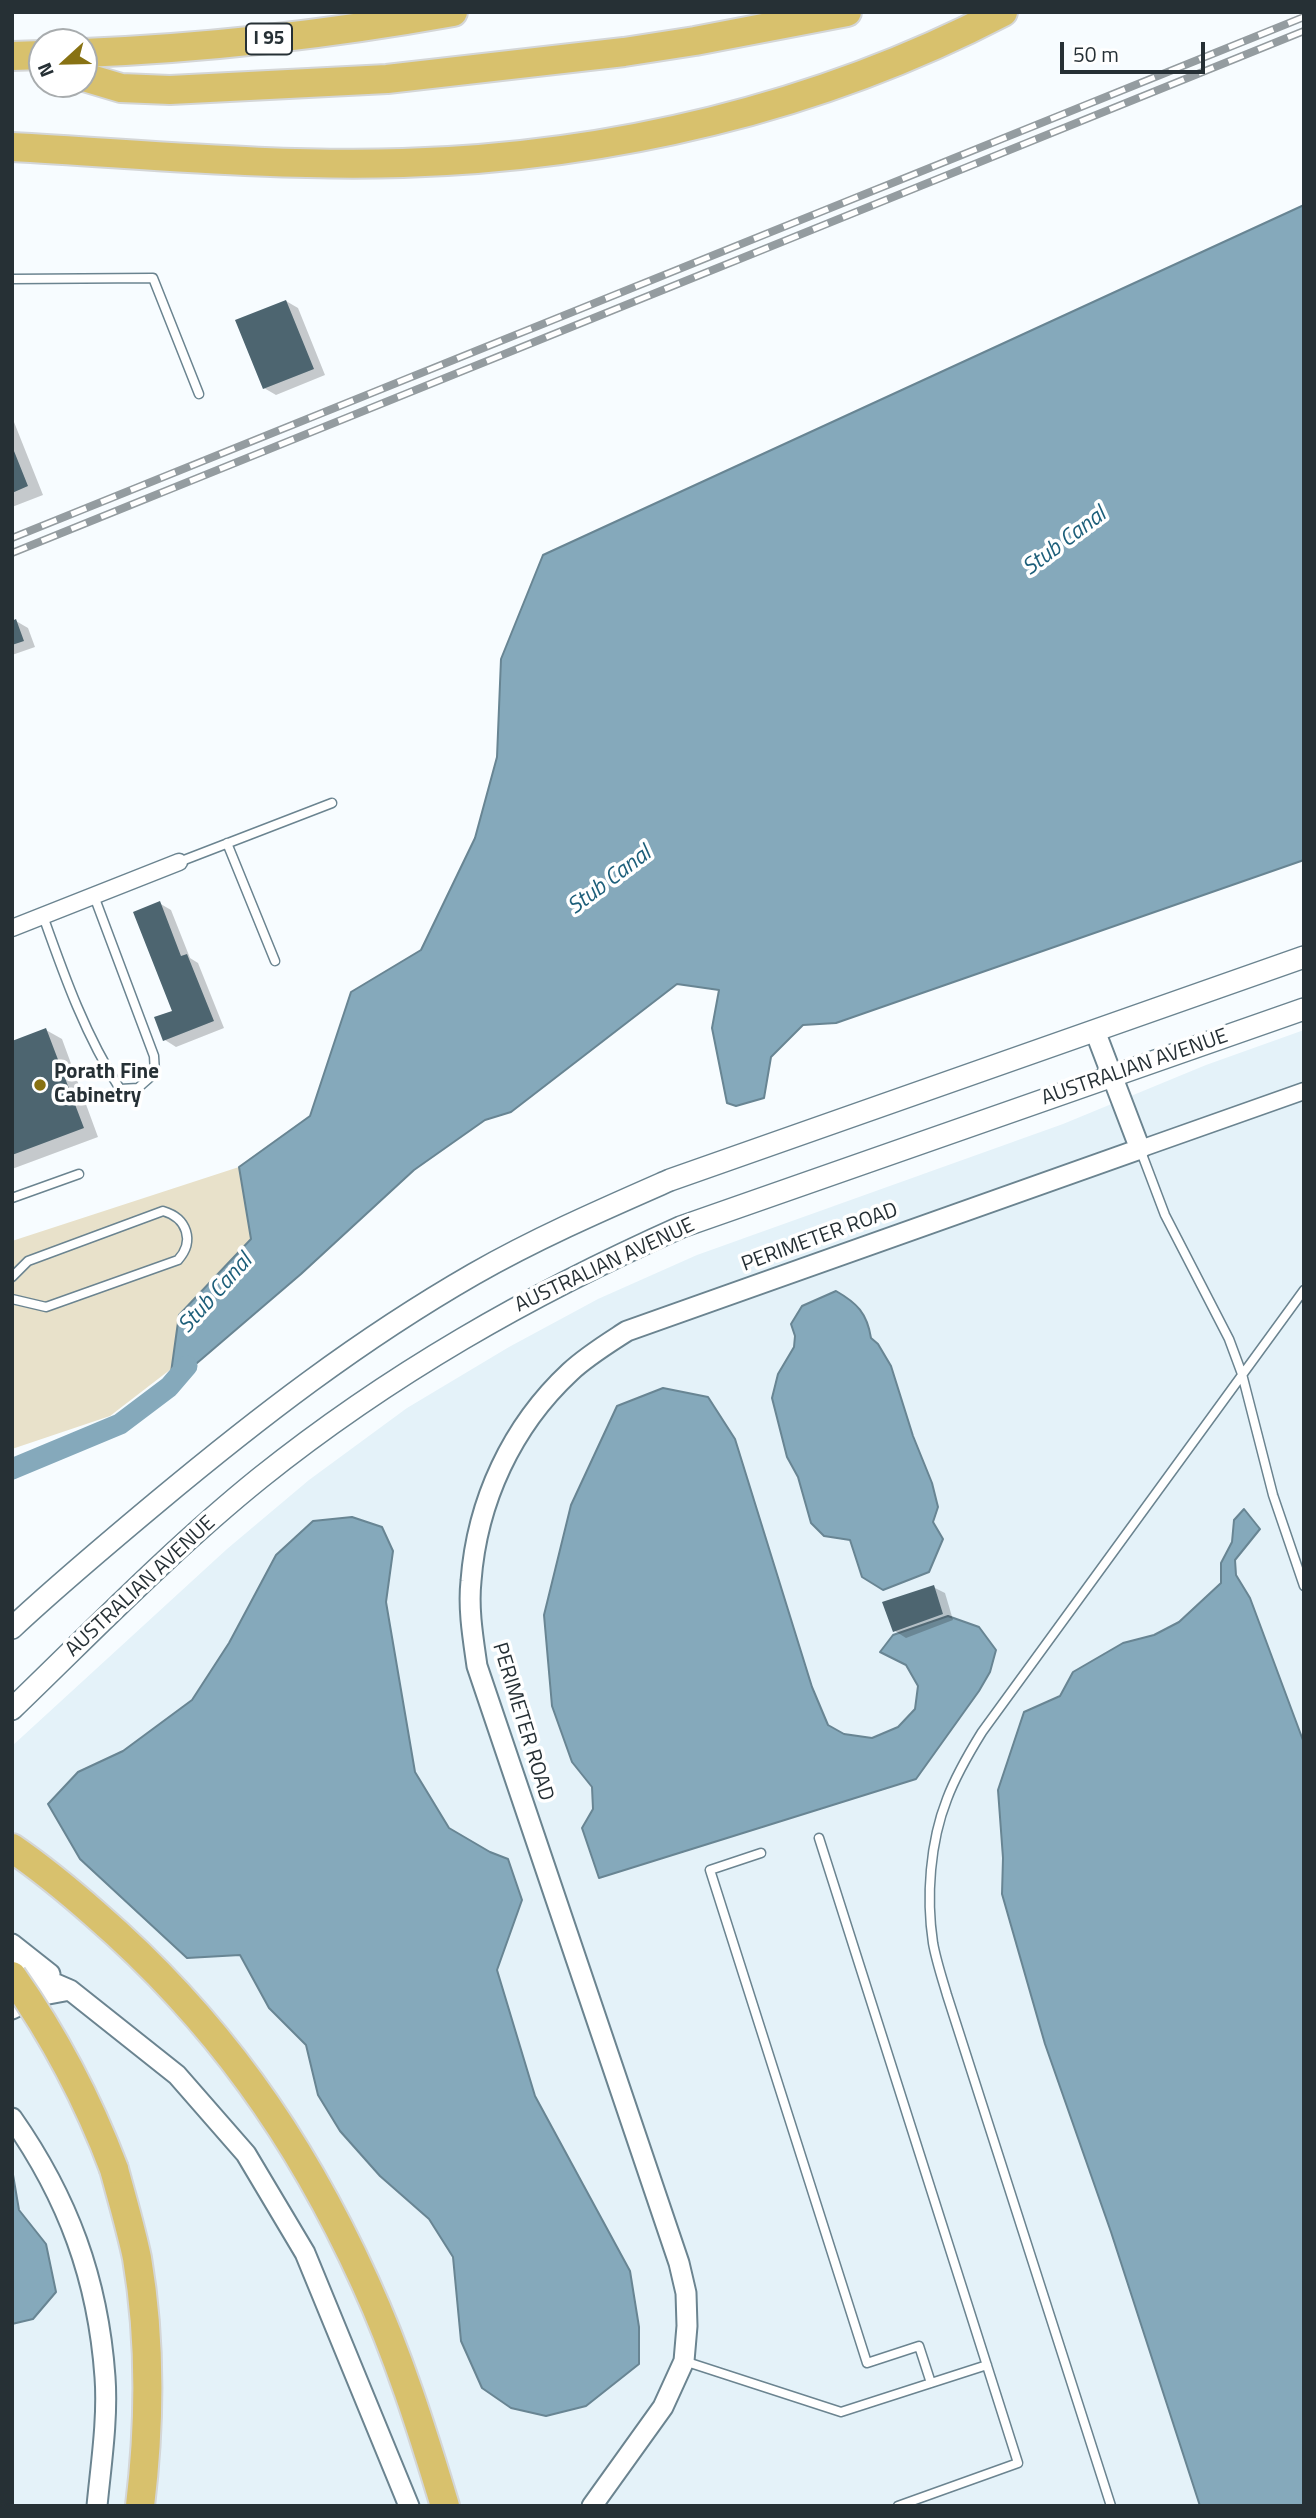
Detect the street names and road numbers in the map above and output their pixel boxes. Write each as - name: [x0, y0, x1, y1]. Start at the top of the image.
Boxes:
- road number: I 95: [246, 23, 292, 54]
- street label: AUSTRALIAN AVENUE: [1039, 1024, 1231, 1112]
- street label: PERIMETER ROAD: [739, 1198, 901, 1278]
- street label: AUSTRALIAN AVENUE: [511, 1213, 699, 1319]
- street label: AUSTRALIAN AVENUE: [61, 1511, 221, 1663]
- street label: PERIMETER ROAD: [486, 1640, 558, 1804]

